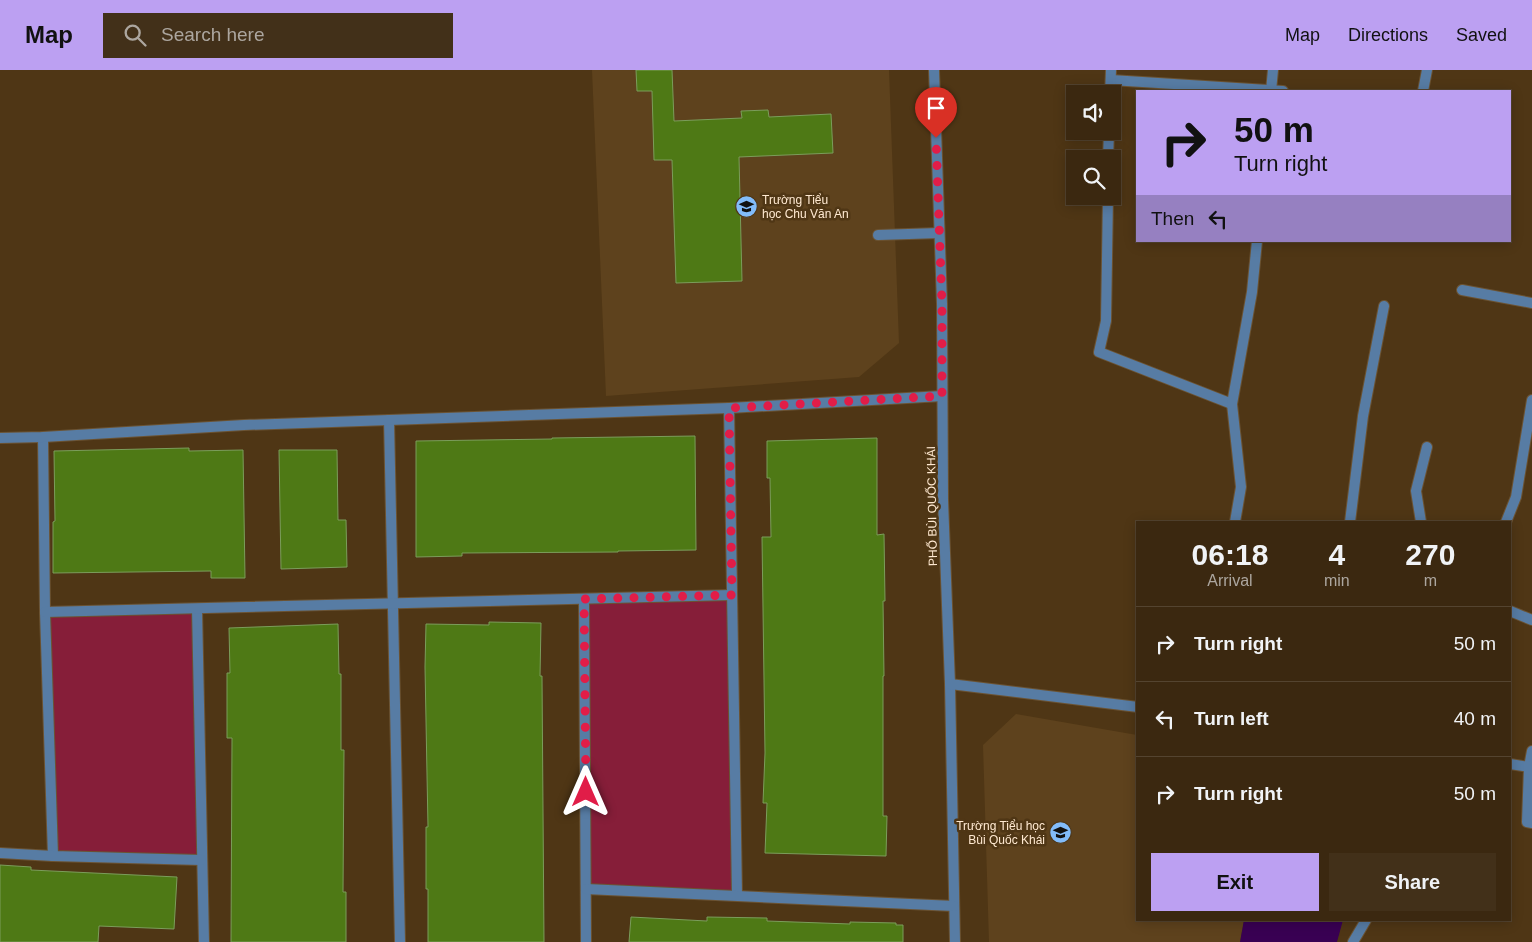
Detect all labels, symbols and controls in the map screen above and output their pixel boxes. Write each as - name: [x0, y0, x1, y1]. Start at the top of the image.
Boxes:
- search box: [103, 13, 453, 58]
- text: Map: [25, 21, 73, 48]
- icon: search: [121, 21, 149, 49]
- text: Search here: [161, 24, 265, 45]
- text: Map: [1285, 25, 1320, 45]
- text: Directions: [1348, 25, 1428, 45]
- text: Saved: [1456, 25, 1507, 45]
- map controls: [1066, 85, 1121, 205]
- button: sound: [1066, 85, 1121, 140]
- pin: [915, 87, 957, 138]
- icon: arrive: [922, 94, 950, 122]
- icon: right: [1151, 110, 1216, 175]
- text: 50 m: [1234, 110, 1314, 149]
- button: search: [1066, 150, 1121, 205]
- text: Turn right: [1234, 151, 1327, 176]
- place label: Trường Tiểu học Chu Văn An: [762, 193, 849, 221]
- school or university icon: Trường Tiểu học Chu Văn An: [734, 195, 758, 219]
- icon: left: [1204, 205, 1232, 233]
- text: Then: [1151, 208, 1194, 229]
- street label: PHỐ BÙI QUỐC KHÁI: [923, 446, 940, 566]
- text: 06:18: [1192, 538, 1268, 571]
- text: 4: [1328, 538, 1345, 571]
- text: 270: [1405, 538, 1455, 571]
- text: Arrival: [1207, 572, 1253, 589]
- text: min: [1324, 572, 1350, 589]
- text: m: [1424, 572, 1437, 589]
- icon: right: [1151, 630, 1179, 658]
- text: Turn right: [1194, 633, 1282, 654]
- text: 50 m: [1454, 633, 1496, 654]
- icon: left: [1151, 705, 1179, 733]
- text: Turn left: [1194, 708, 1269, 729]
- text: 40 m: [1454, 708, 1496, 729]
- position arrow: [559, 765, 611, 817]
- icon: right: [1151, 780, 1179, 808]
- text: Turn right: [1194, 783, 1282, 804]
- text: 50 m: [1454, 783, 1496, 804]
- place label: Trường Tiểu học Bùi Quốc Khái: [956, 819, 1045, 847]
- school or university icon: Trường Tiểu học Bùi Quốc Khái: [1049, 821, 1073, 845]
- button: Exit: [1151, 853, 1319, 911]
- button: Share: [1329, 853, 1496, 911]

